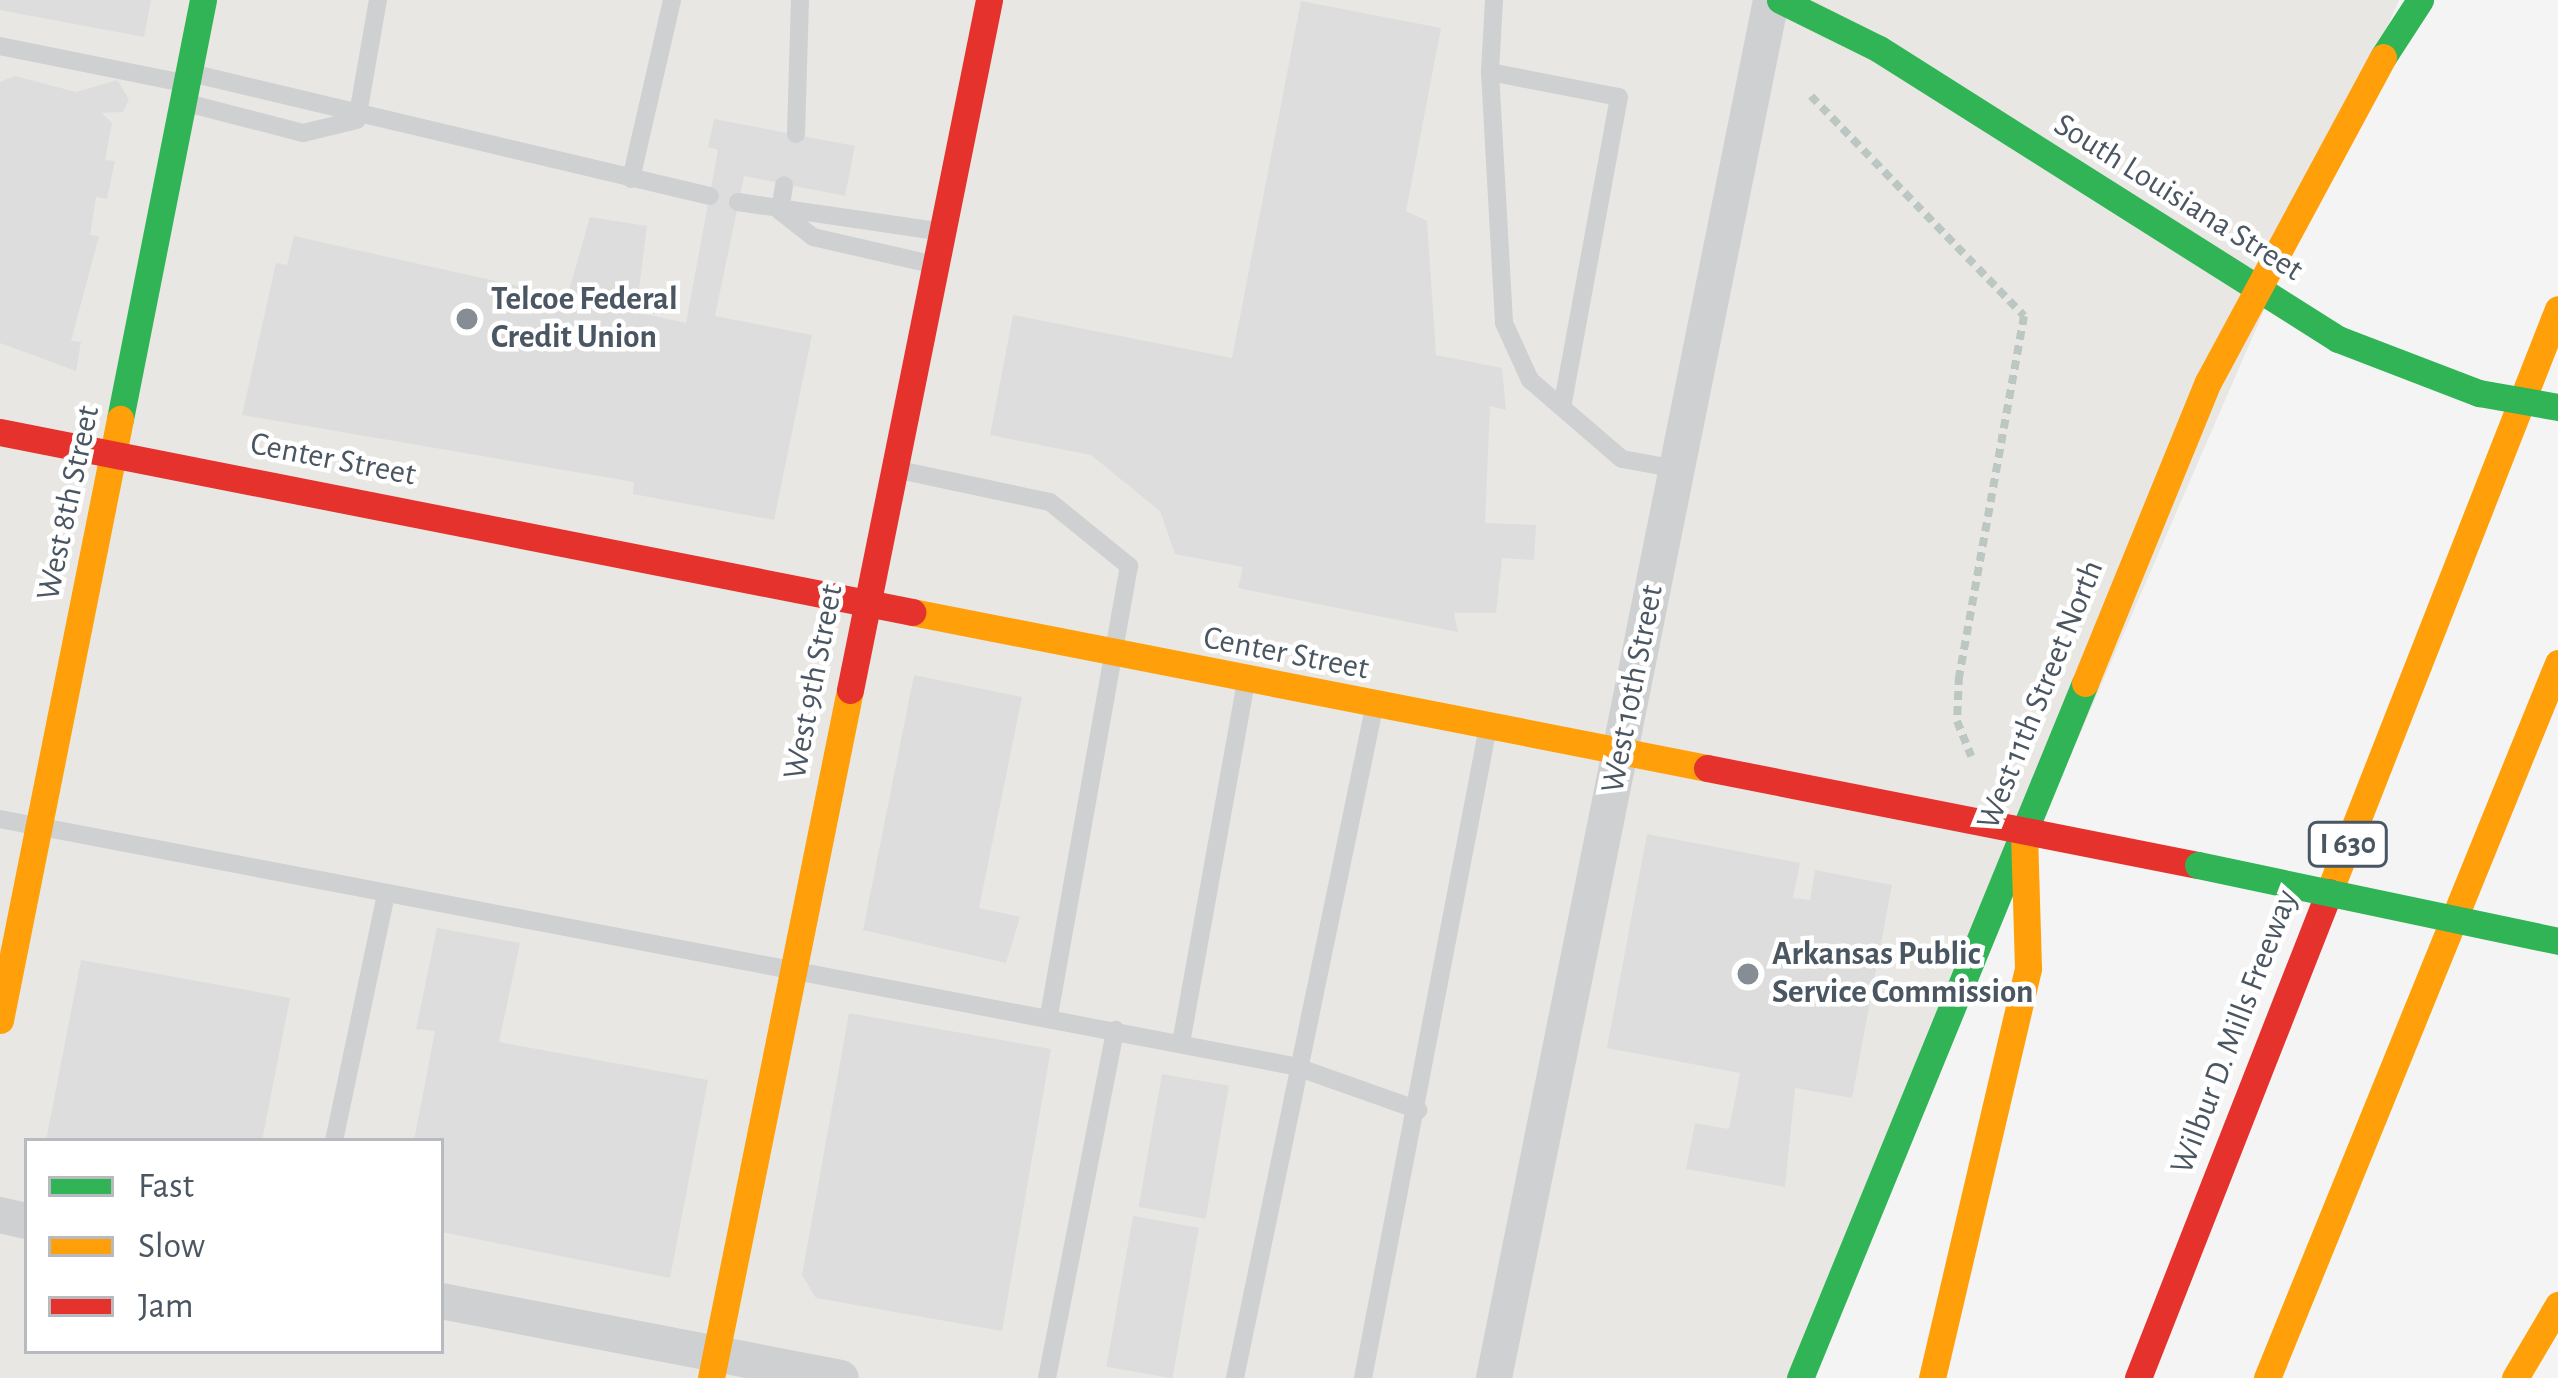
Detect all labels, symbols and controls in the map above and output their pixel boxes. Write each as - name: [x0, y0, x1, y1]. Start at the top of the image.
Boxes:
- street label: South Louisiana Street: [2046, 105, 2310, 291]
- place label: Telcoe Federal Credit Union: [491, 280, 678, 358]
- marker: Telcoe Federal Credit Union: [454, 306, 480, 332]
- street label: West 8th Street: [29, 402, 109, 604]
- street label: Center Street: [247, 425, 419, 495]
- street label: West 11th Street North: [1969, 555, 2113, 835]
- street label: West 9th Street: [776, 581, 852, 783]
- street label: West 10th Street: [1593, 582, 1673, 796]
- street label: Center Street: [1200, 619, 1372, 689]
- road number: I 630: [2306, 820, 2390, 868]
- street label: Wilbur D. Mills Freeway: [2163, 884, 2307, 1180]
- place label: Arkansas Public Service Commission: [1772, 935, 2034, 1013]
- marker: Arkansas Public Service Commission: [1735, 961, 1761, 987]
- legend: [24, 1138, 444, 1354]
- text: Fast: [138, 1168, 194, 1204]
- text: Slow: [138, 1228, 205, 1264]
- text: Jam: [138, 1288, 194, 1324]

